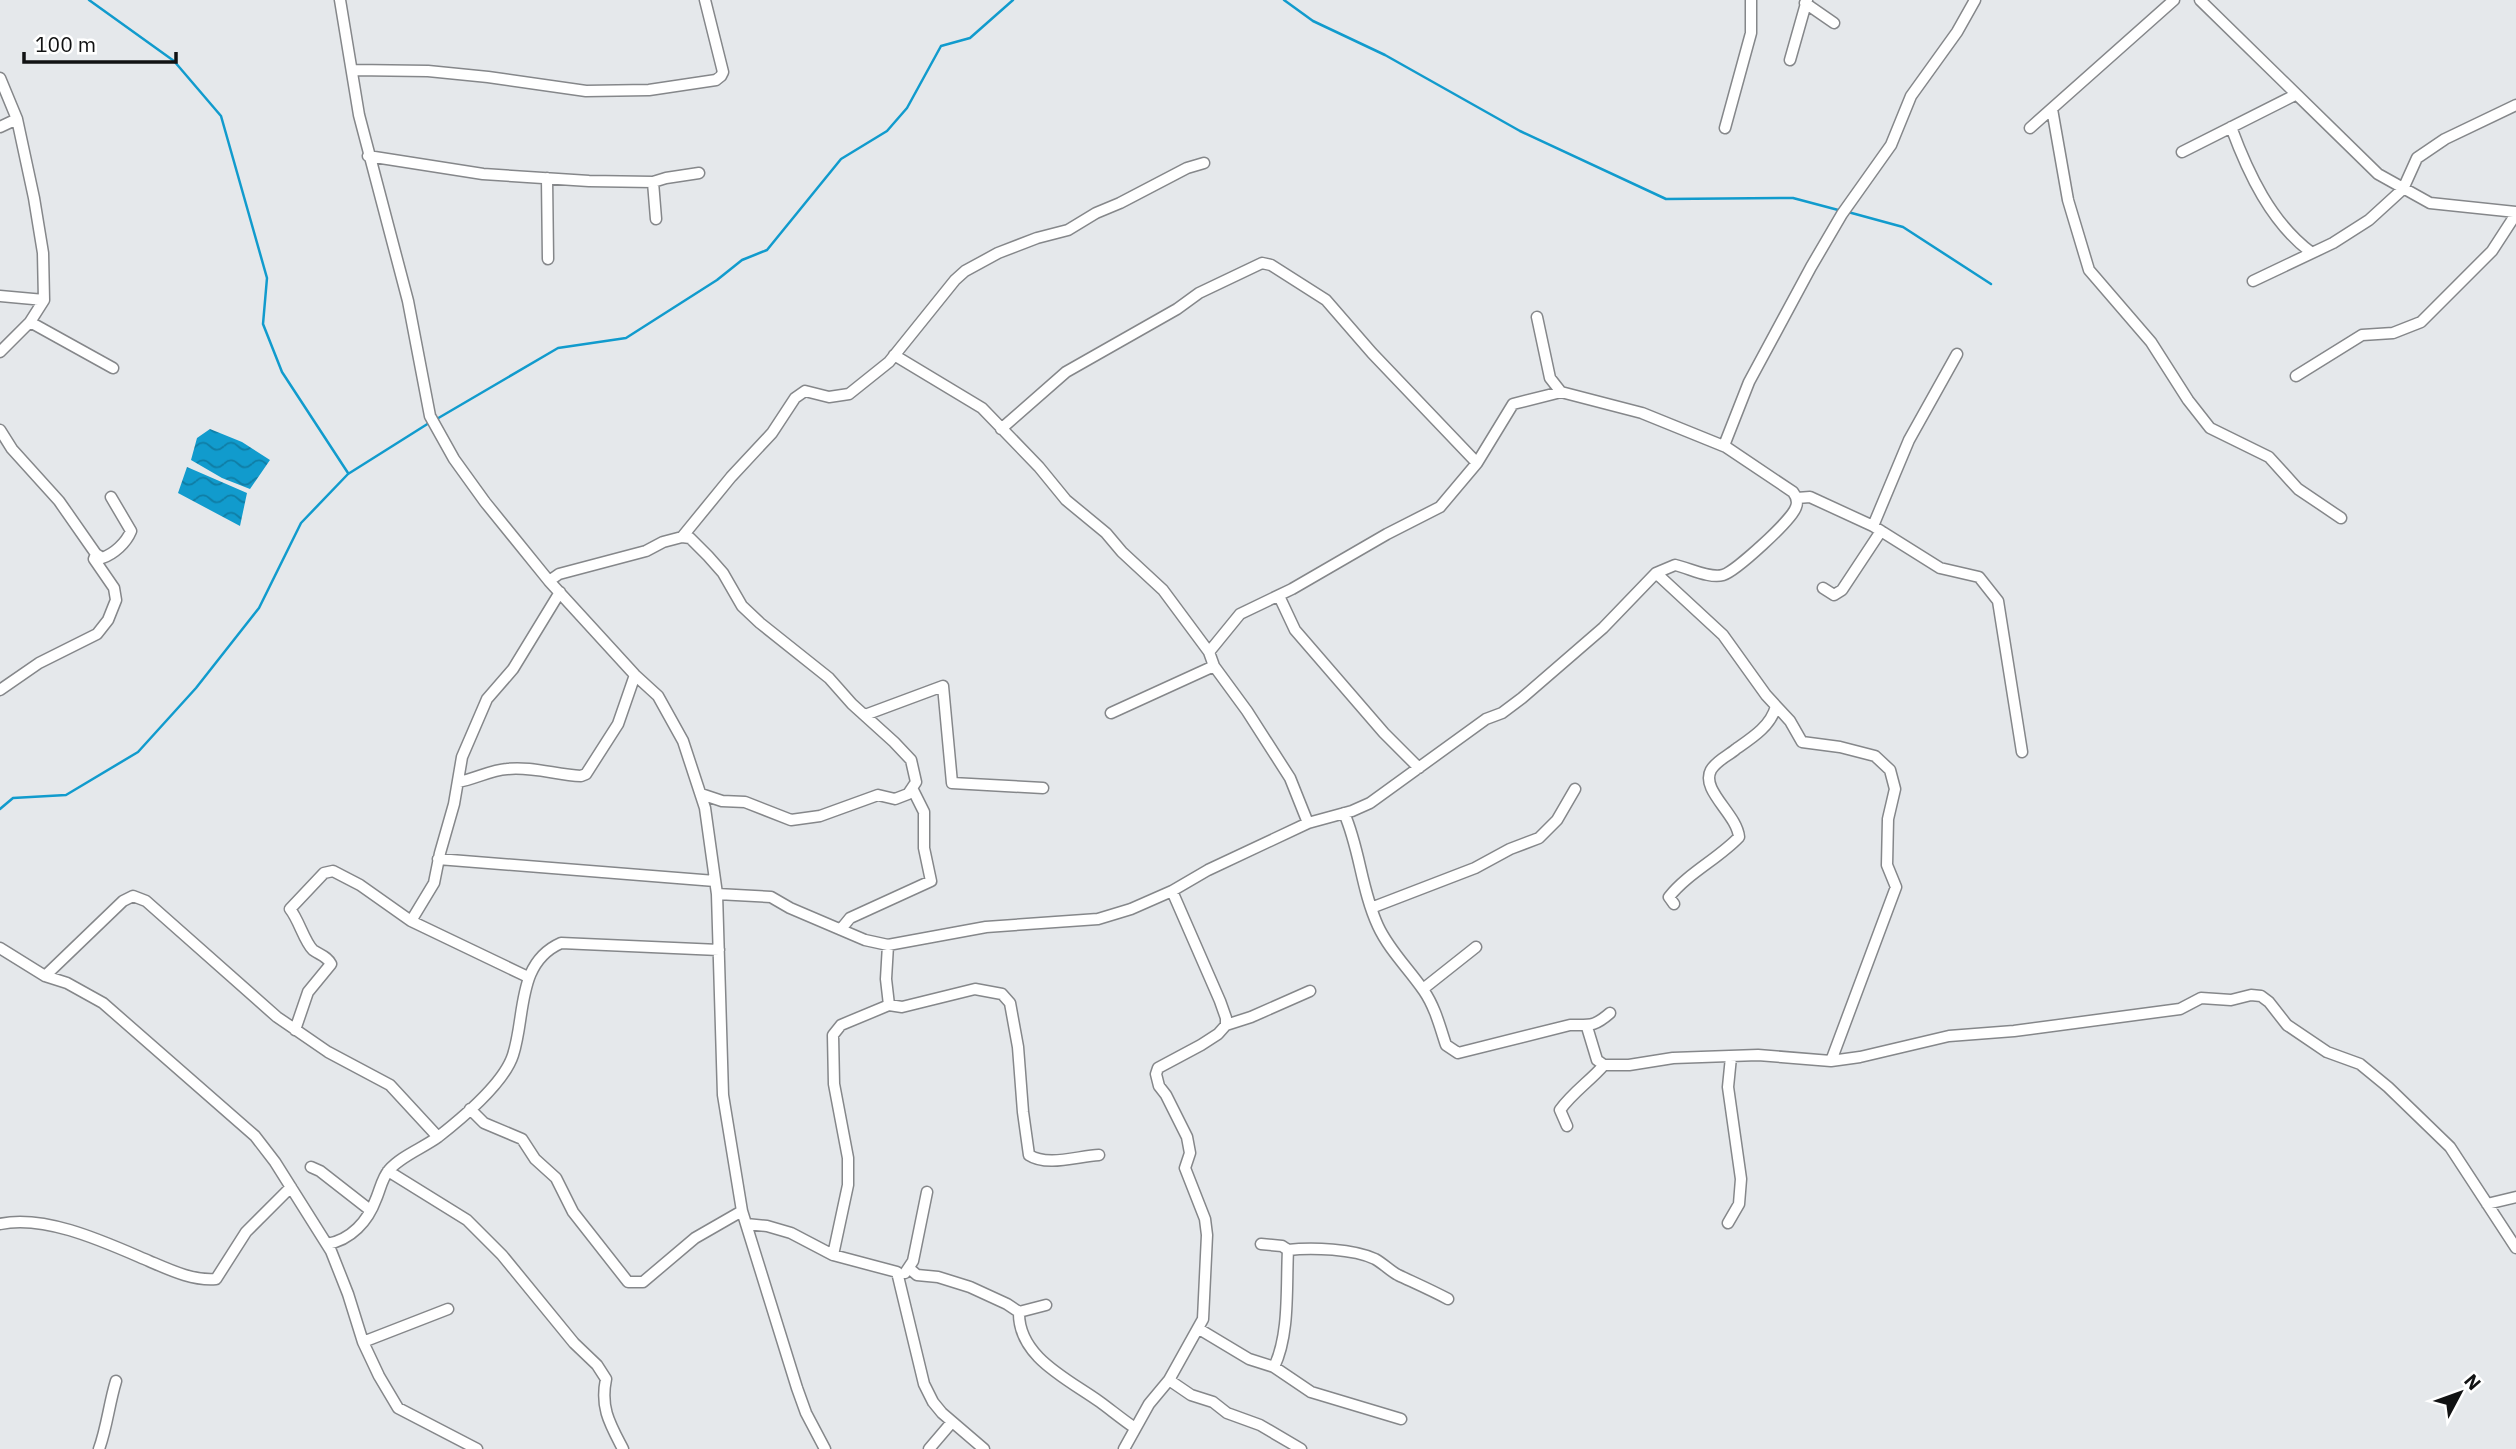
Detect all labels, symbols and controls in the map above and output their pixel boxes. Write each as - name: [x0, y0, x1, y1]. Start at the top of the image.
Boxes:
- scale bar: [24, 21, 177, 65]
- text: 100 m: [35, 30, 96, 58]
- north arrow: [2425, 1358, 2495, 1428]
- text: N: [2459, 1369, 2486, 1395]

